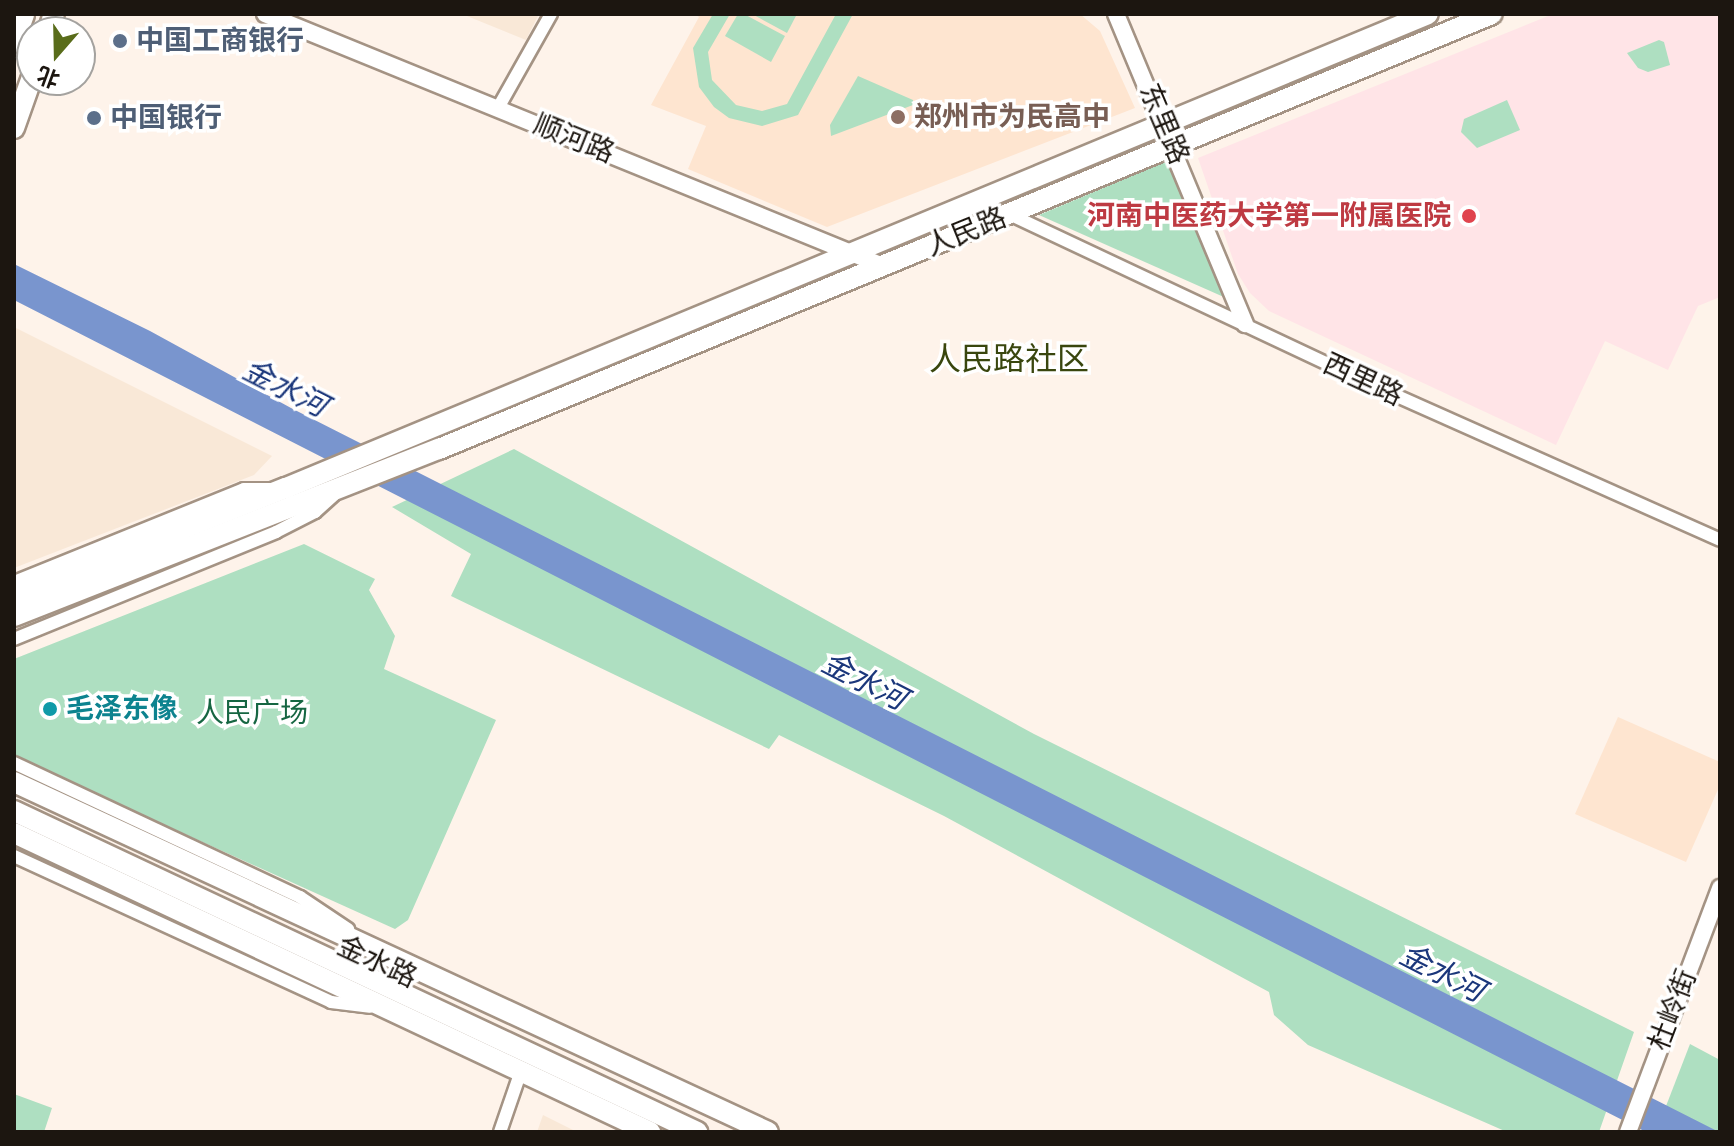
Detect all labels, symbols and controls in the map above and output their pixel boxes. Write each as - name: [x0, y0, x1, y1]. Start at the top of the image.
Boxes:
- north arrow: [16, 16, 96, 96]
- place label: 中国工商银行: [136, 24, 304, 58]
- marker: 中国工商银行: [111, 32, 129, 50]
- text: 北: [34, 62, 63, 93]
- street label: 东里路: [1132, 79, 1196, 169]
- place label: 郑州市为民高中: [914, 100, 1110, 134]
- place label: 中国银行: [110, 101, 222, 135]
- street label: 顺河路: [529, 108, 619, 170]
- marker: 郑州市为民高中: [889, 108, 907, 126]
- marker: 中国银行: [85, 109, 103, 127]
- place label: 河南中医药大学第一附属医院: [1087, 199, 1451, 233]
- street label: 人民路: [921, 201, 1011, 263]
- marker: 河南中医药大学第一附属医院: [1458, 205, 1480, 227]
- district label: 人民路社区: [929, 340, 1089, 378]
- street label: 西里路: [1318, 347, 1408, 413]
- water label: 金水河: [237, 352, 333, 424]
- water label: 金水河: [816, 645, 912, 717]
- place label: 毛泽东像: [66, 692, 178, 726]
- park label: 人民广场: [196, 696, 308, 730]
- marker: 毛泽东像: [41, 700, 59, 718]
- street label: 金水路: [332, 929, 422, 995]
- water label: 金水河: [1394, 937, 1490, 1009]
- street label: 杜岭街: [1642, 965, 1704, 1055]

